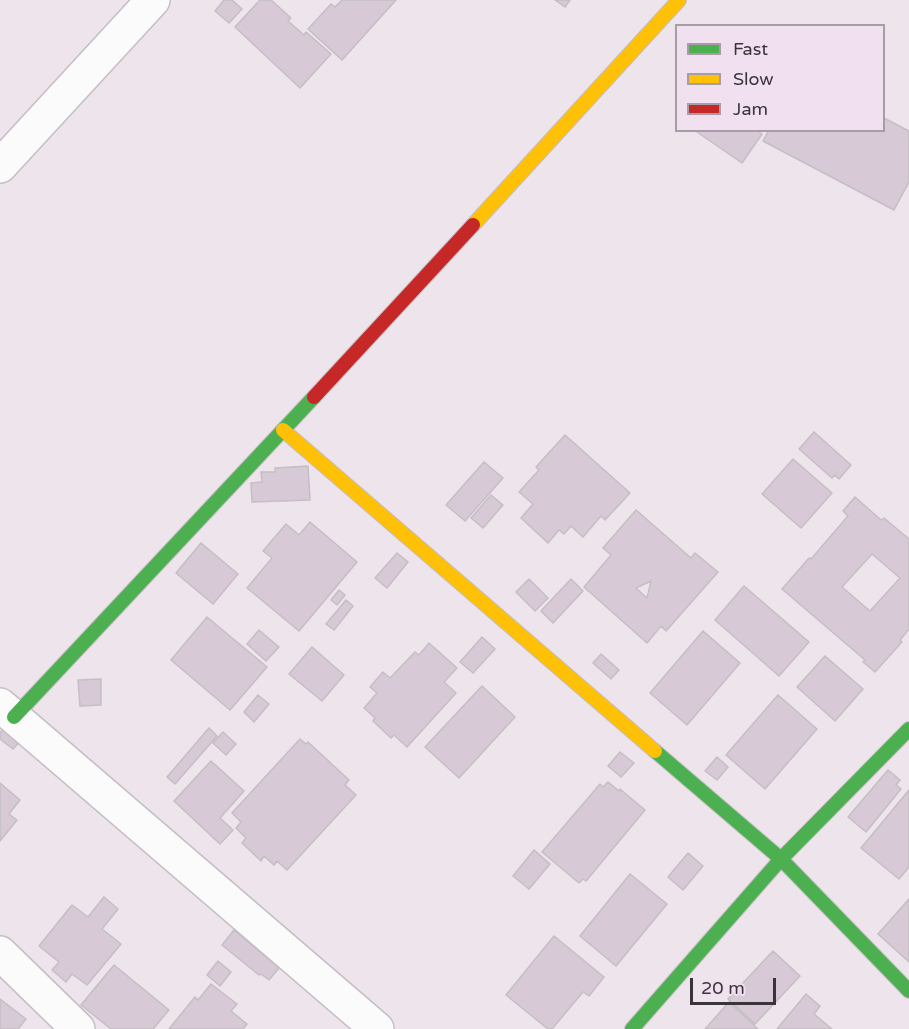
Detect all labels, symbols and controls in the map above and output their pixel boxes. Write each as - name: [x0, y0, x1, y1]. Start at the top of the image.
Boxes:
- legend: [675, 24, 885, 132]
- text: Fast: [733, 38, 768, 60]
- text: Slow: [733, 68, 774, 90]
- text: Jam: [733, 98, 768, 120]
- scale bar: [693, 966, 778, 1004]
- text: 20 m: [701, 977, 745, 999]

